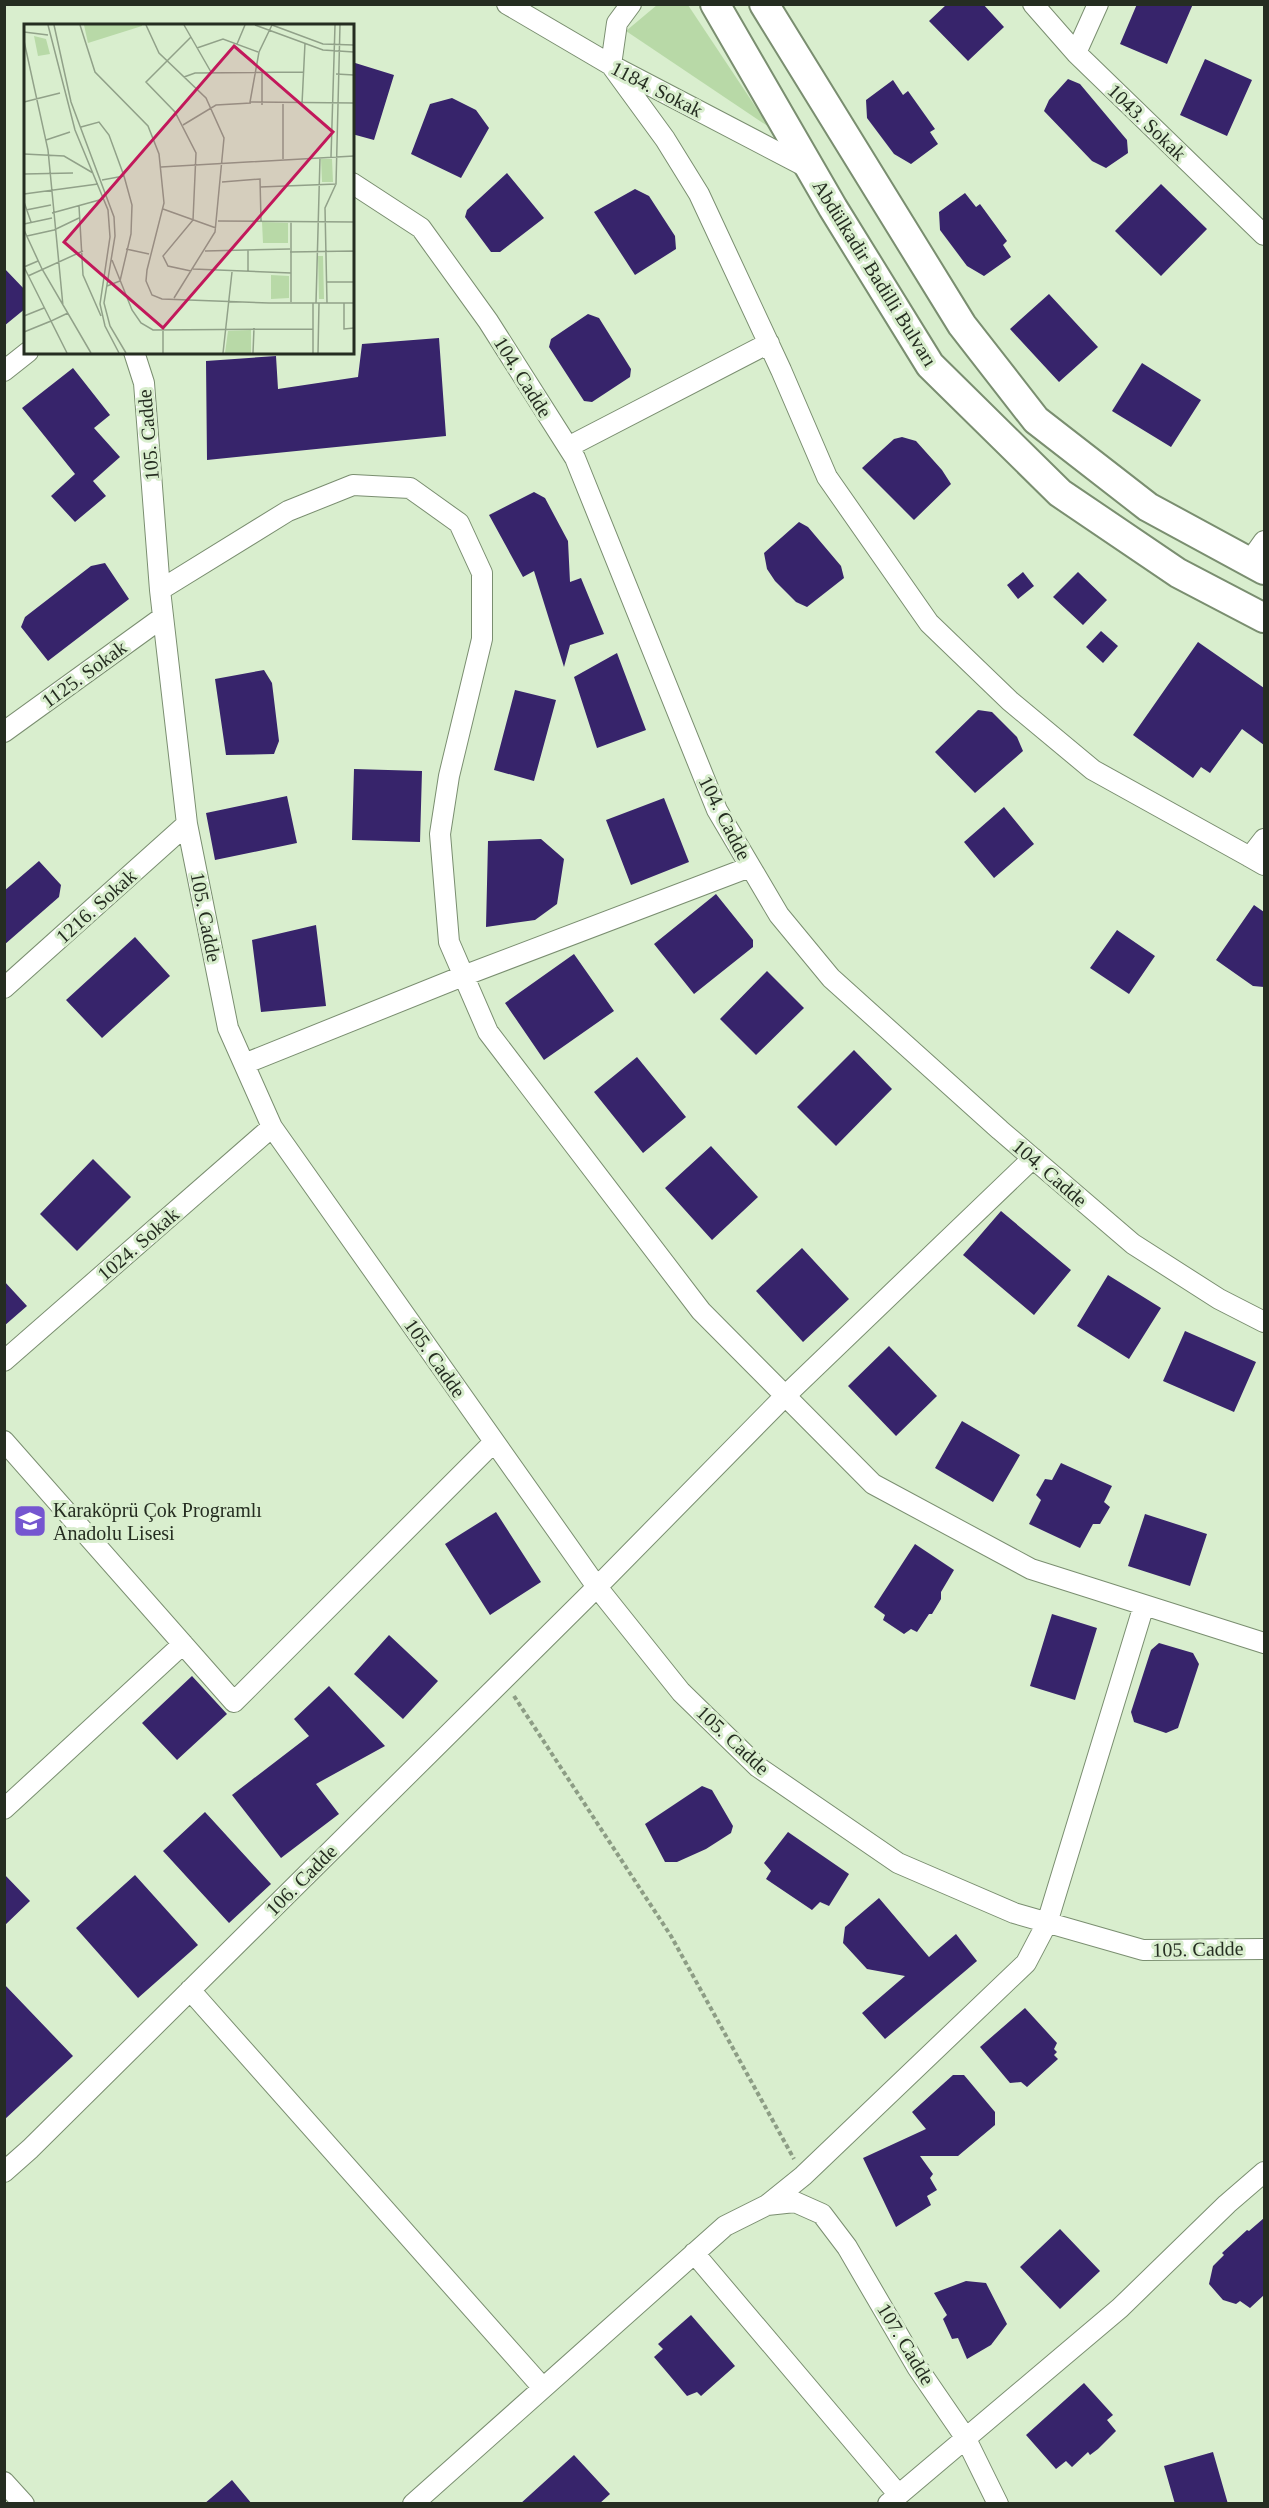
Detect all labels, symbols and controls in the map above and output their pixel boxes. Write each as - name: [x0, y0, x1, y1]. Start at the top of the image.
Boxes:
- inset map: [24, 24, 354, 354]
- street label: 1184. Sokak: [608, 57, 706, 121]
- street label: 1043. Sokak: [1103, 79, 1191, 165]
- street label: Abdülkadir Badilli Bulvarı: [809, 176, 942, 371]
- street label: 104. Cadde: [490, 333, 557, 422]
- street label: 105. Cadde: [133, 389, 163, 481]
- street label: 1125. Sokak: [37, 636, 131, 712]
- street label: 104. Cadde: [695, 772, 756, 864]
- street label: 1216. Sokak: [51, 864, 141, 948]
- street label: 105. Cadde: [187, 870, 226, 964]
- street label: 104. Cadde: [1008, 1135, 1092, 1211]
- street label: 1024. Sokak: [93, 1203, 183, 1285]
- street label: 105. Cadde: [400, 1314, 470, 1402]
- place label: Karaköprü Çok Programlı Anadolu Lisesi: [53, 1499, 262, 1544]
- school or university icon: Karaköprü Çok Programlı Anadolu Lisesi: [12, 1503, 48, 1539]
- street label: 105. Cadde: [692, 1701, 774, 1779]
- street label: 106. Cadde: [261, 1840, 341, 1920]
- street label: 105. Cadde: [1152, 1937, 1244, 1961]
- street label: 107. Cadde: [873, 2299, 939, 2389]

